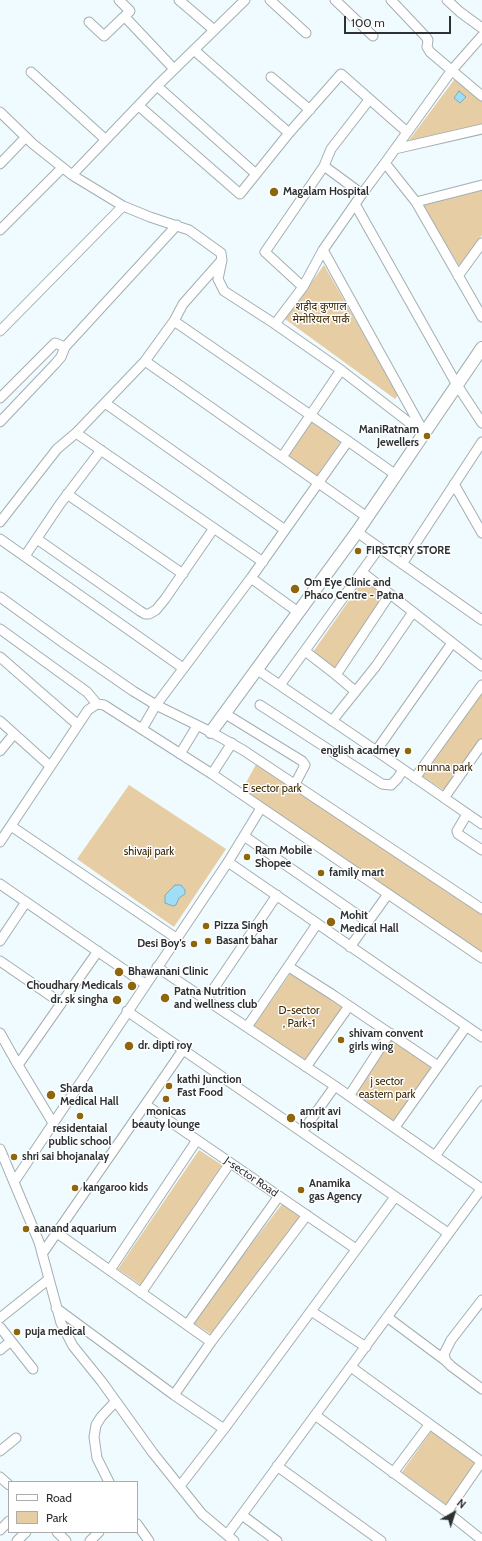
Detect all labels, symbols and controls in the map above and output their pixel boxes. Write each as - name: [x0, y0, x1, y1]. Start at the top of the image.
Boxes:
- scale bar: [346, 8, 453, 34]
- text: 100 m: [351, 15, 385, 30]
- place label: Magalam Hospital: [283, 185, 369, 199]
- marker: Magalam Hospital: [268, 186, 280, 198]
- park label: शहीद कुणाल मेमोरियल पार्क: [292, 300, 350, 326]
- place label: ManiRatnam Jewellers: [359, 423, 419, 449]
- marker: ManiRatnam Jewellers: [422, 431, 432, 441]
- place label: FIRSTCRY STORE: [366, 544, 450, 558]
- marker: FIRSTCRY STORE: [353, 546, 363, 556]
- place label: Om Eye Clinic and Phaco Centre - Patna: [304, 576, 404, 602]
- marker: Om Eye Clinic and Phaco Centre - Patna: [289, 583, 301, 595]
- place label: english acadmey: [321, 744, 400, 758]
- marker: english acadmey: [403, 746, 413, 756]
- park label: munna park: [417, 761, 473, 775]
- park label: E sector park: [242, 782, 302, 796]
- place label: Ram Mobile Shopee: [255, 844, 312, 870]
- park label: shivaji park: [124, 845, 174, 859]
- marker: Ram Mobile Shopee: [242, 852, 252, 862]
- place label: family mart: [329, 866, 384, 880]
- marker: family mart: [316, 868, 326, 878]
- place label: Mohit Medical Hall: [340, 909, 399, 935]
- marker: Mohit Medical Hall: [325, 916, 337, 928]
- place label: Pizza Singh: [214, 919, 268, 933]
- marker: Pizza Singh: [201, 921, 211, 931]
- place label: Basant bahar: [216, 934, 278, 948]
- marker: Basant bahar: [203, 936, 213, 946]
- place label: Desi Boy's: [137, 937, 186, 951]
- marker: Desi Boy's: [189, 939, 199, 949]
- place label: Bhawanani Clinic: [128, 965, 208, 979]
- marker: Bhawanani Clinic: [113, 966, 125, 978]
- place label: Choudhary Medicals: [26, 979, 123, 993]
- marker: Choudhary Medicals: [126, 980, 138, 992]
- place label: Patna Nutrition and wellness club: [174, 985, 257, 1011]
- marker: Patna Nutrition and wellness club: [159, 992, 171, 1004]
- place label: dr. sk singha: [51, 993, 108, 1007]
- marker: dr. sk singha: [111, 994, 123, 1006]
- park label: D-sector , Park-1: [278, 1004, 320, 1030]
- place label: shivam convent girls wing: [349, 1027, 423, 1053]
- marker: shivam convent girls wing: [336, 1035, 346, 1045]
- place label: dr. dipti roy: [138, 1039, 192, 1053]
- marker: dr. dipti roy: [123, 1040, 135, 1052]
- place label: kathi Junction Fast Food: [177, 1073, 242, 1099]
- park label: j sector eastern park: [359, 1075, 415, 1101]
- marker: kathi Junction Fast Food: [164, 1081, 174, 1091]
- place label: Sharda Medical Hall: [60, 1082, 119, 1108]
- marker: Sharda Medical Hall: [45, 1089, 57, 1101]
- marker: monicas beauty lounge: [161, 1094, 171, 1104]
- place label: monicas beauty lounge: [132, 1105, 200, 1131]
- place label: amrit avi hospital: [300, 1105, 341, 1131]
- marker: residentaial public school: [75, 1111, 85, 1121]
- marker: amrit avi hospital: [285, 1112, 297, 1124]
- place label: residentaial public school: [49, 1122, 111, 1148]
- place label: shri sai bhojanalay: [22, 1150, 109, 1164]
- marker: shri sai bhojanalay: [9, 1152, 19, 1162]
- street label: J-sector Road: [222, 1154, 280, 1200]
- place label: Anamika gas Agency: [309, 1177, 362, 1203]
- place label: kangaroo kids: [83, 1181, 148, 1195]
- marker: kangaroo kids: [70, 1183, 80, 1193]
- marker: Anamika gas Agency: [296, 1185, 306, 1195]
- place label: aanand aquarium: [34, 1222, 117, 1236]
- marker: aanand aquarium: [21, 1224, 31, 1234]
- place label: puja medical: [25, 1325, 85, 1339]
- marker: puja medical: [12, 1327, 22, 1337]
- legend: [8, 1481, 138, 1533]
- text: Road: [46, 1490, 72, 1505]
- north arrow: [434, 1493, 474, 1533]
- text: N: [454, 1496, 469, 1512]
- text: Park: [46, 1510, 68, 1525]

